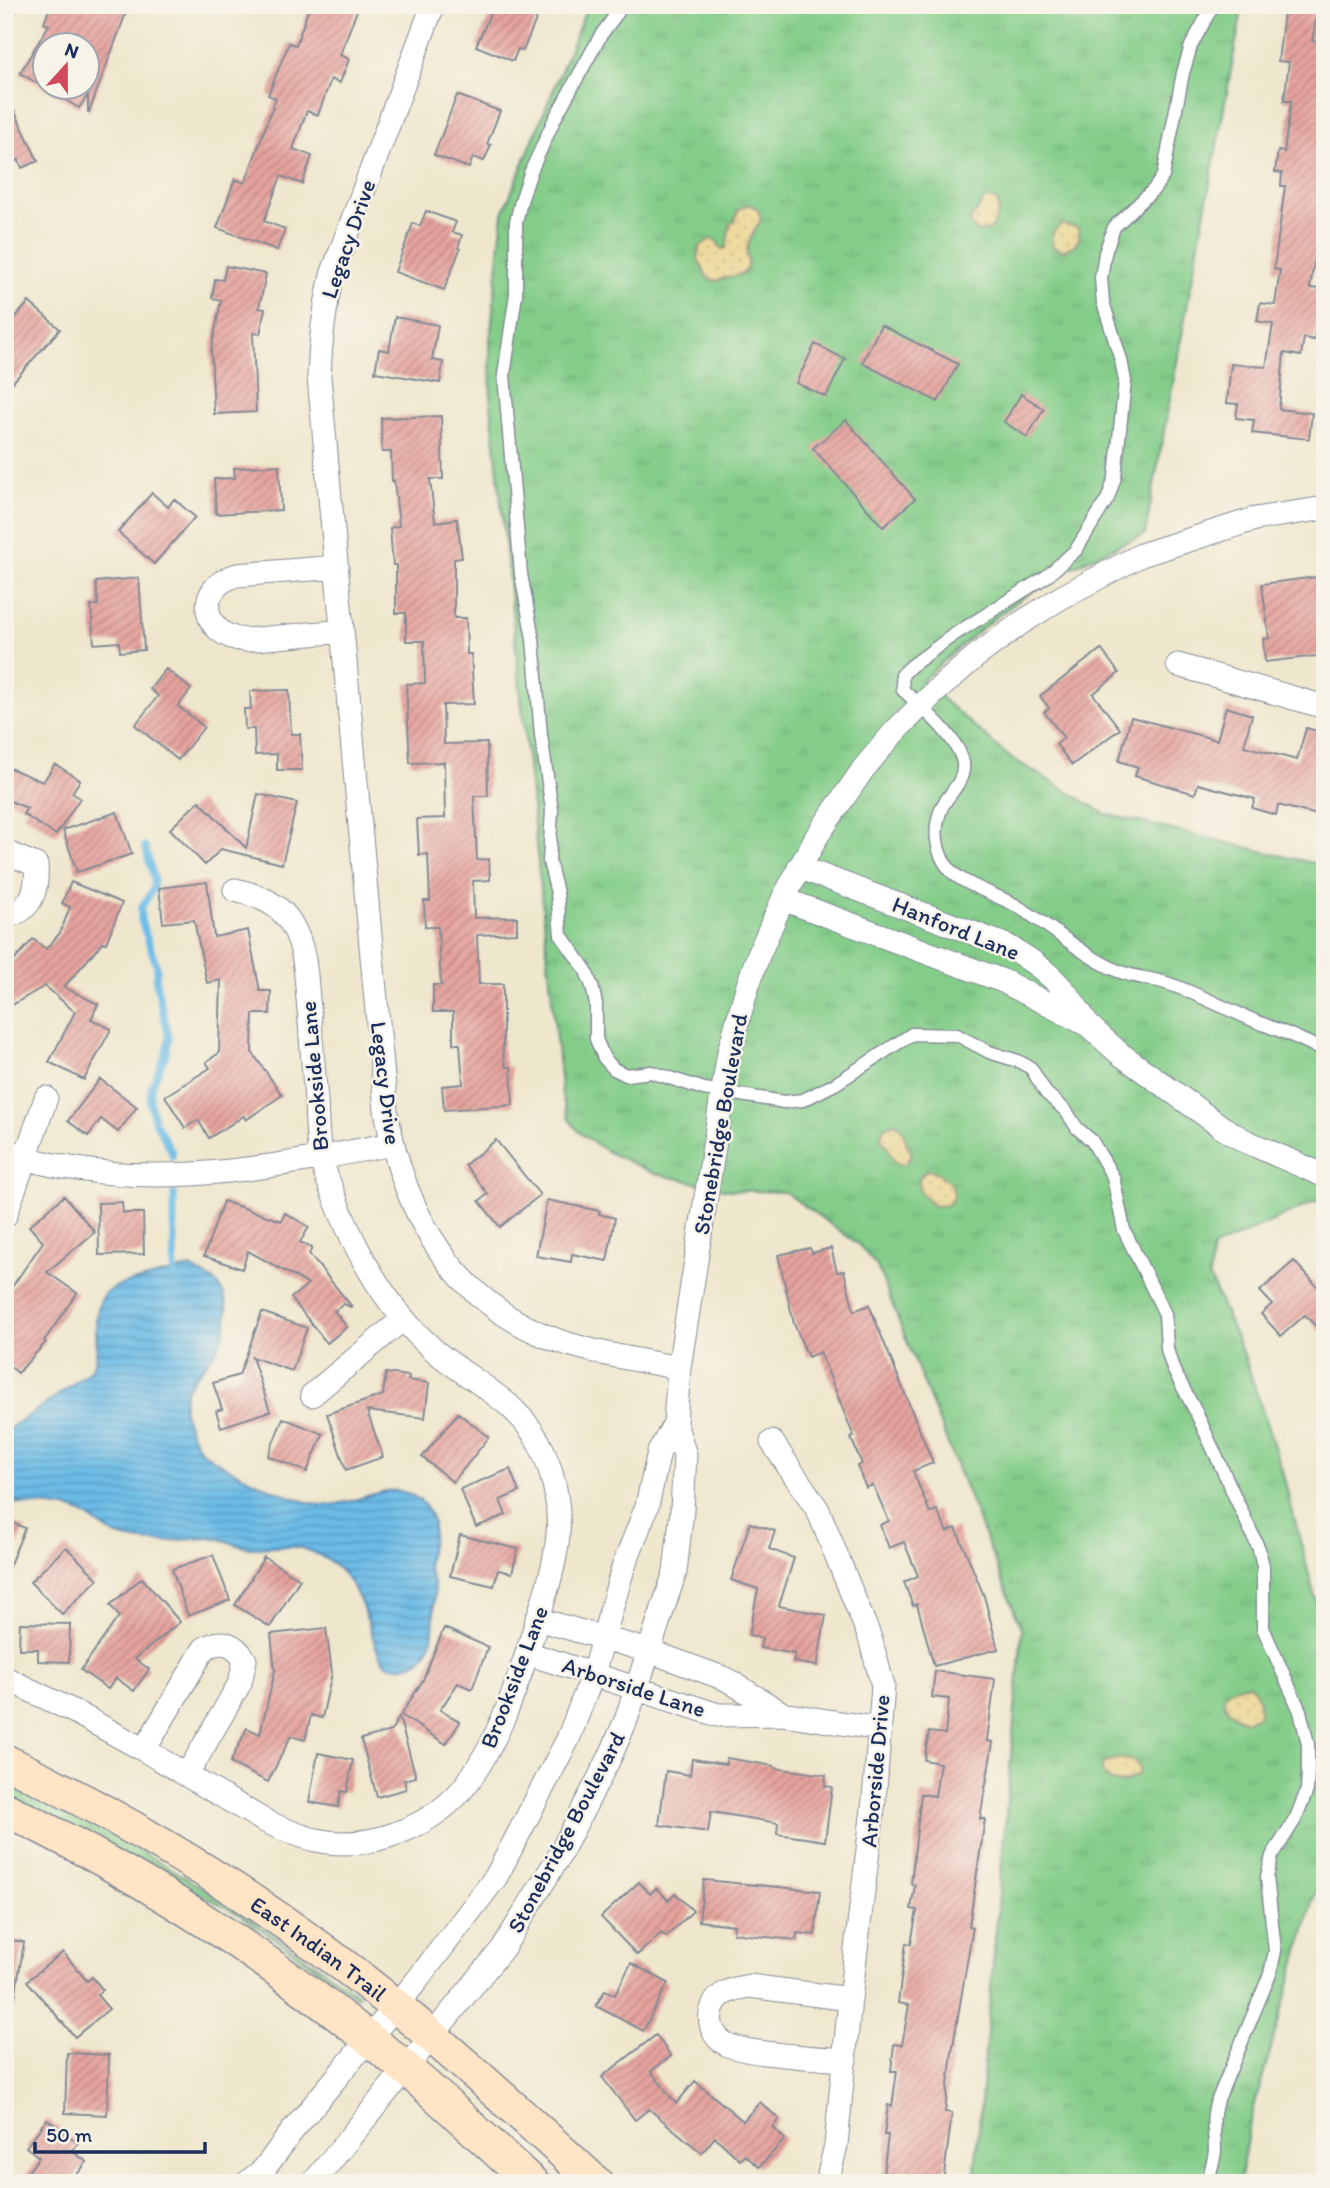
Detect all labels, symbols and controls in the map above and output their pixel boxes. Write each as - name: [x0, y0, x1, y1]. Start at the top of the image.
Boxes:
- north arrow: [32, 32, 102, 102]
- text: N: [62, 38, 82, 64]
- street label: Legacy Drive: [315, 176, 381, 302]
- street label: Hanford Lane: [888, 890, 1024, 966]
- street label: Brookside Lane: [294, 1000, 334, 1152]
- street label: Stonebridge Boulevard: [687, 1011, 753, 1237]
- street label: Legacy Drive: [365, 1020, 407, 1146]
- street label: Brookside Lane: [474, 1602, 554, 1752]
- street label: Arborside Lane: [559, 1651, 709, 1723]
- street label: Arborside Drive: [854, 1693, 896, 1849]
- street label: Stonebridge Boulevard: [501, 1726, 631, 1938]
- street label: East Indian Trail: [245, 1890, 393, 2008]
- scale bar: [35, 2111, 205, 2155]
- text: 50 m: [46, 2122, 93, 2147]

